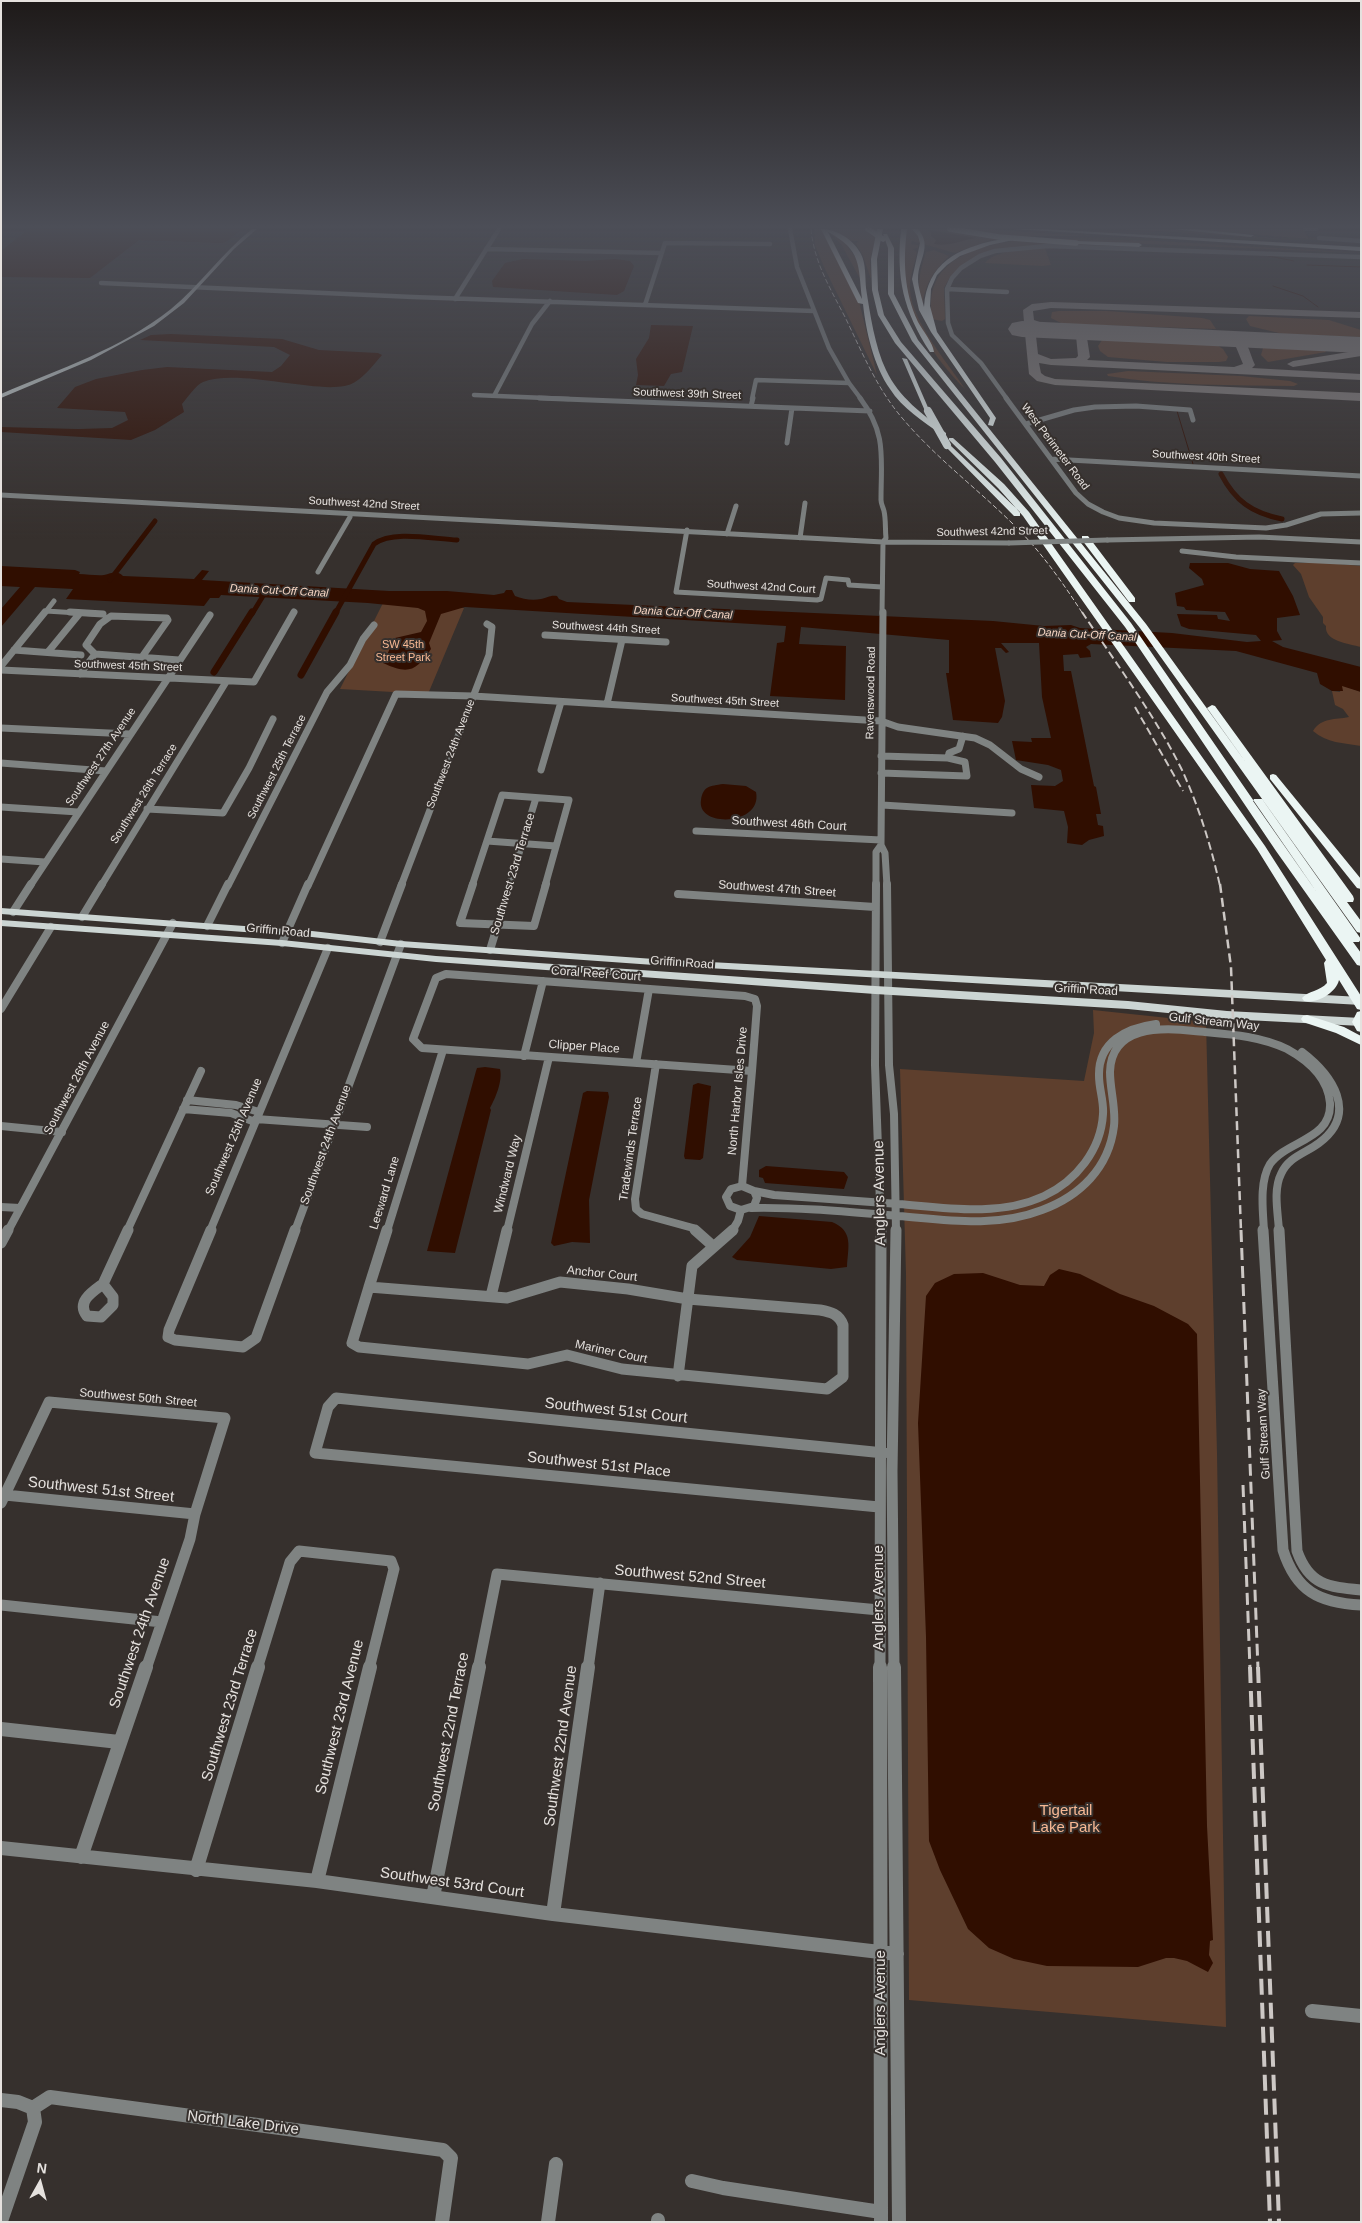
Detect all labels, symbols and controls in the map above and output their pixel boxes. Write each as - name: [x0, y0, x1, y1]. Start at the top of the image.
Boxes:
- street label: Southwest 39th Street: [633, 386, 741, 402]
- street label: West Perimeter Road: [1018, 401, 1092, 493]
- street label: Southwest 40th Street: [1152, 448, 1260, 466]
- street label: Southwest 42nd Street: [308, 494, 420, 514]
- street label: Southwest 42nd Street: [936, 524, 1048, 540]
- street label: Southwest 42nd Court: [706, 578, 816, 596]
- water label: Dania Cut-Off Canal: [229, 582, 329, 600]
- water label: Dania Cut-Off Canal: [633, 604, 733, 622]
- street label: Southwest 44th Street: [552, 619, 660, 637]
- water label: Dania Cut-Off Canal: [1037, 626, 1137, 644]
- park label: SW 45th Street Park: [375, 638, 431, 664]
- street label: Ravenswood Road: [864, 646, 878, 740]
- street label: Southwest 45th Street: [74, 658, 182, 674]
- street label: Southwest 45th Street: [671, 692, 779, 710]
- street label: Southwest 24th Avenue: [424, 697, 478, 811]
- street label: Southwest 27th Avenue: [63, 705, 139, 809]
- street label: Southwest 25th Terrace: [245, 713, 309, 821]
- street label: Southwest 26th Terrace: [108, 742, 180, 846]
- street label: Southwest 23rd Terrace: [488, 811, 538, 937]
- street label: Southwest 46th Court: [731, 814, 847, 834]
- street label: Southwest 47th Street: [718, 878, 836, 900]
- street label: Griffin Road: [246, 921, 310, 941]
- street label: Griffin Road: [650, 954, 714, 972]
- street label: Coral Reef Court: [551, 964, 641, 984]
- street label: Griffin Road: [1054, 981, 1118, 999]
- street label: Gulf Stream Way: [1168, 1010, 1260, 1034]
- street label: Southwest 26th Avenue: [41, 1019, 113, 1137]
- street label: North Harbor Isles Drive: [725, 1026, 751, 1156]
- street label: Clipper Place: [548, 1037, 620, 1057]
- street label: Southwest 25th Avenue: [203, 1076, 265, 1198]
- street label: Southwest 24th Avenue: [298, 1083, 354, 1207]
- street label: Tradewinds Terrace: [617, 1096, 645, 1202]
- street label: Windward Way: [491, 1133, 525, 1215]
- street label: Anglers Avenue: [870, 1140, 890, 1246]
- street label: Leeward Lane: [367, 1155, 403, 1231]
- street label: Anchor Court: [566, 1263, 638, 1285]
- street label: Mariner Court: [574, 1337, 648, 1367]
- street label: Southwest 50th Street: [79, 1386, 197, 1410]
- street label: Gulf Stream Way: [1254, 1388, 1274, 1480]
- street label: Southwest 51st Court: [544, 1395, 688, 1427]
- street label: Southwest 51st Place: [526, 1449, 672, 1481]
- street label: Southwest 51st Street: [27, 1473, 175, 1507]
- street label: Anglers Avenue: [870, 1545, 888, 1651]
- street label: Southwest 24th Avenue: [106, 1555, 174, 1711]
- street label: Southwest 52nd Street: [614, 1561, 766, 1593]
- street label: Southwest 23rd Terrace: [198, 1627, 262, 1783]
- street label: Southwest 23rd Avenue: [312, 1638, 368, 1796]
- street label: Southwest 22nd Terrace: [425, 1651, 473, 1813]
- street label: Southwest 22nd Avenue: [541, 1664, 581, 1828]
- park label: Tigertail Lake Park: [1032, 1802, 1100, 1837]
- street label: Southwest 53rd Court: [379, 1864, 525, 1902]
- street label: Anglers Avenue: [872, 1950, 890, 2056]
- street label: North Lake Drive: [186, 2107, 300, 2139]
- north arrow: [15, 2158, 65, 2208]
- text: N: [36, 2160, 48, 2177]

